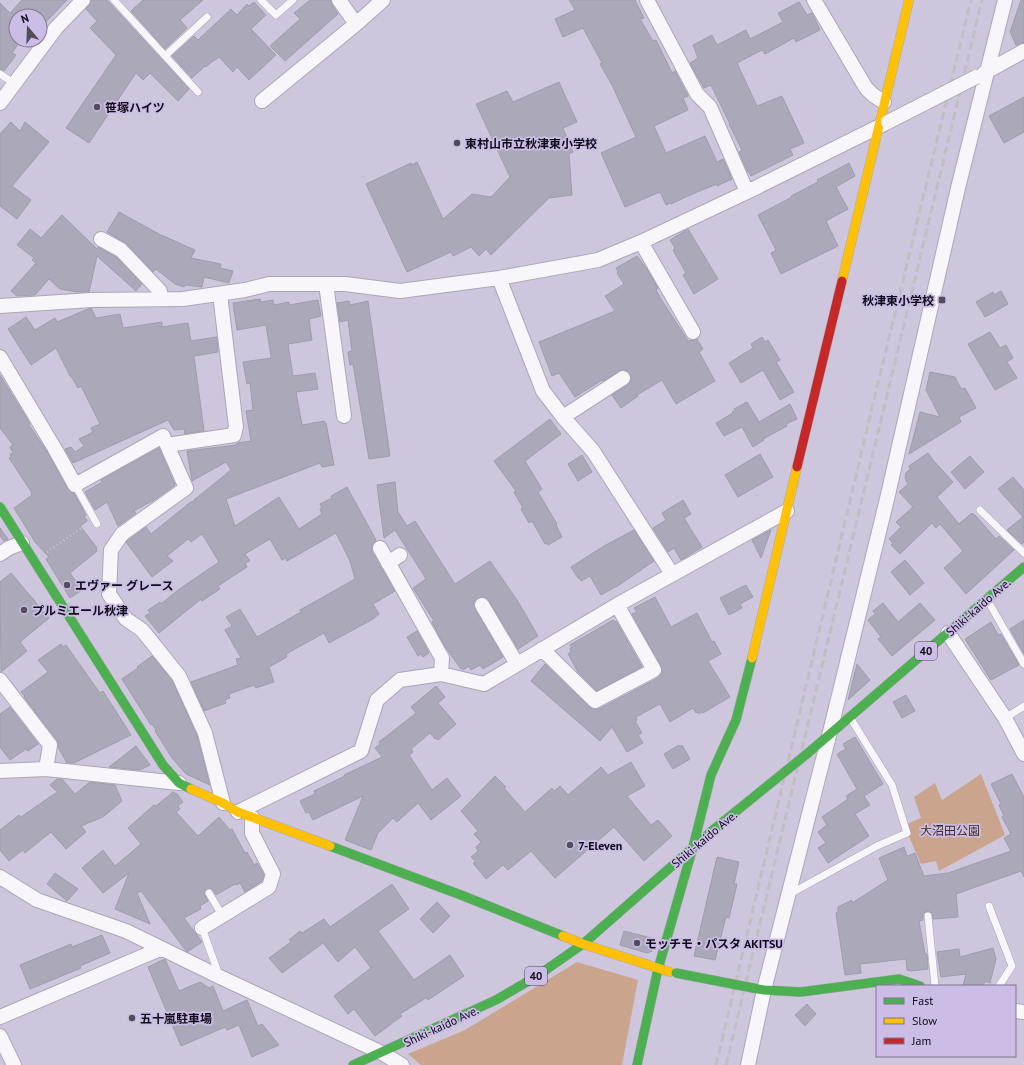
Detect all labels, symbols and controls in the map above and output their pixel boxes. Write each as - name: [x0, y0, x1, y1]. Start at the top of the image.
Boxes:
- north arrow: [8, 8, 48, 48]
- text: N: [19, 11, 30, 26]
- place label: 笹塚ハイツ: [105, 100, 165, 115]
- marker: 笹塚ハイツ: [92, 102, 102, 112]
- place label: 東村山市立秋津東小学校: [465, 136, 597, 151]
- marker: 東村山市立秋津東小学校: [452, 138, 462, 148]
- place label: 秋津東小学校: [862, 293, 934, 308]
- marker: 秋津東小学校: [937, 295, 947, 305]
- street label: Shiki-kaido Ave.: [943, 575, 1013, 639]
- place label: エヴァー グレース: [75, 578, 173, 593]
- marker: エヴァー グレース: [62, 580, 72, 590]
- place label: プルミエール秋津: [32, 603, 128, 618]
- marker: プルミエール秋津: [19, 605, 29, 615]
- road number: 40: [915, 642, 937, 660]
- street label: Shiki-kaido Ave.: [668, 807, 740, 871]
- park label: 大沼田公園: [920, 823, 980, 838]
- place label: 7-Eleven: [578, 838, 622, 853]
- marker: 7-Eleven: [565, 840, 575, 850]
- place label: モッチモ・パスタ AKITSU: [645, 936, 783, 951]
- marker: モッチモ・パスタ AKITSU: [632, 938, 642, 948]
- road number: 40: [525, 967, 547, 985]
- legend: [876, 985, 1016, 1057]
- text: Fast: [912, 993, 933, 1008]
- street label: Shiki-kaido Ave.: [401, 1002, 481, 1050]
- place label: 五十嵐駐車場: [140, 1011, 212, 1026]
- marker: 五十嵐駐車場: [127, 1013, 137, 1023]
- text: Slow: [912, 1013, 937, 1028]
- text: Jam: [911, 1033, 931, 1048]

